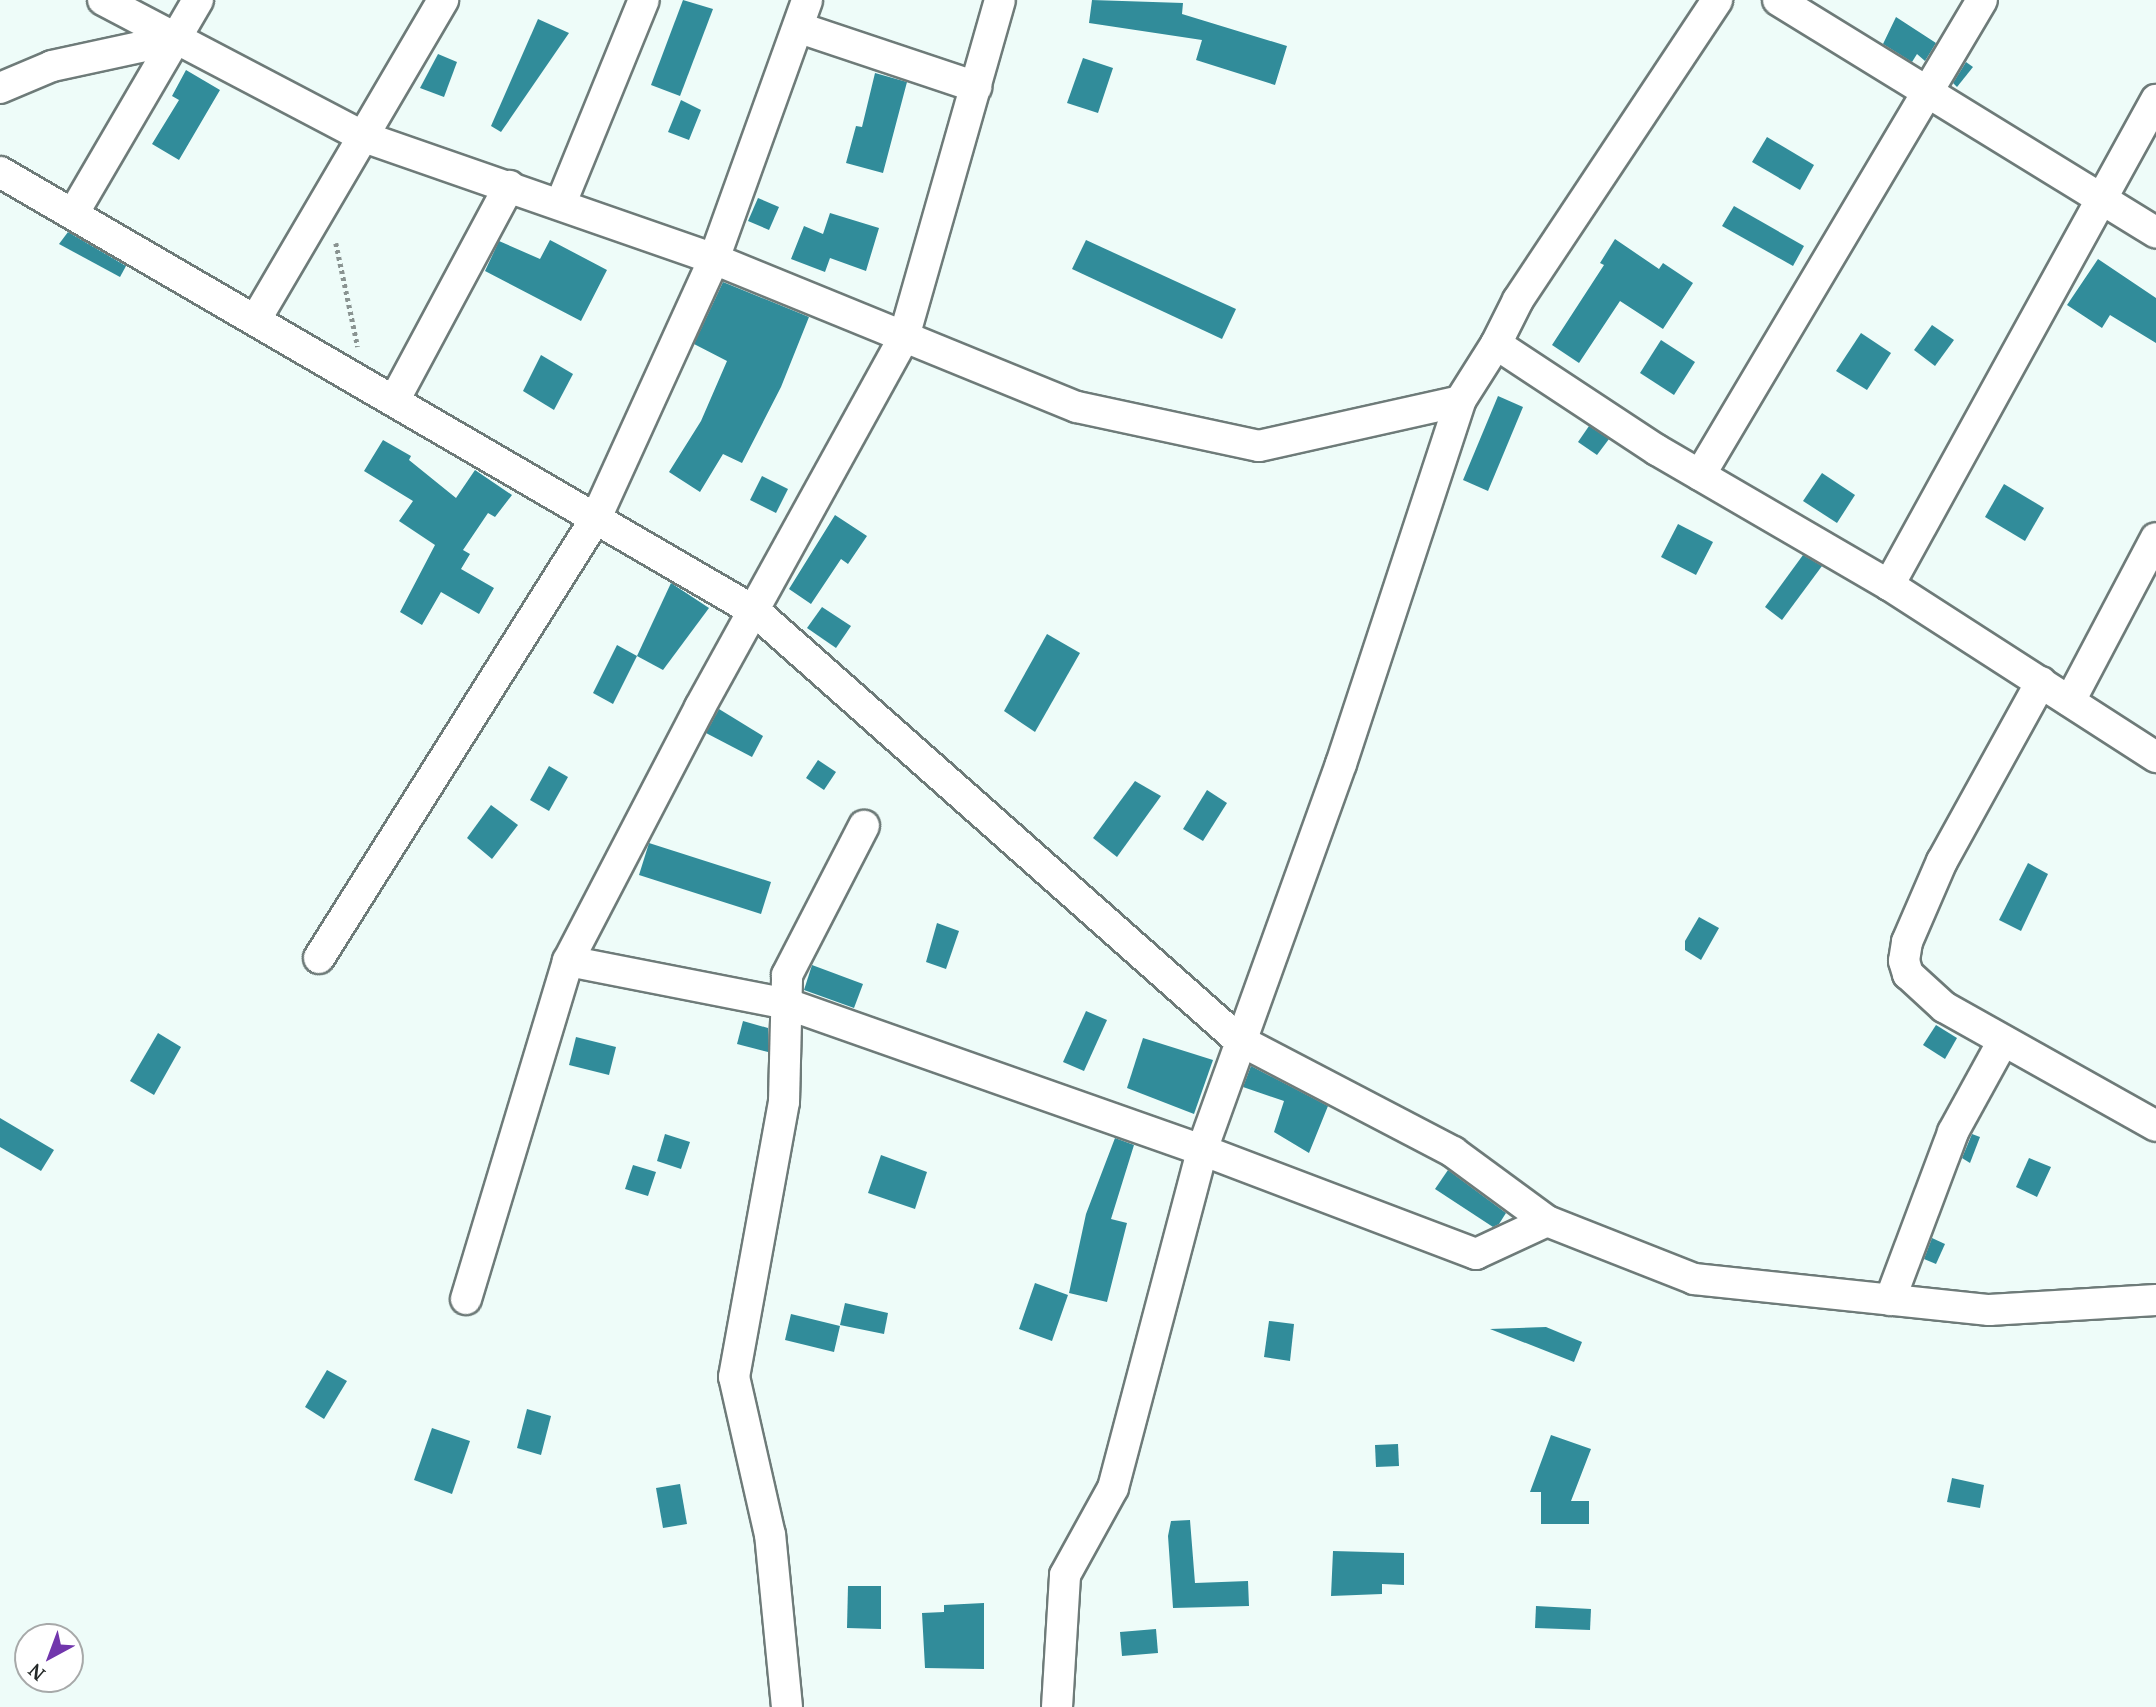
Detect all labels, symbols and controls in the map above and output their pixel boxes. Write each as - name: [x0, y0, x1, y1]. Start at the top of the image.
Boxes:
- north arrow: [14, 1623, 84, 1693]
- text: N: [23, 1659, 50, 1687]

